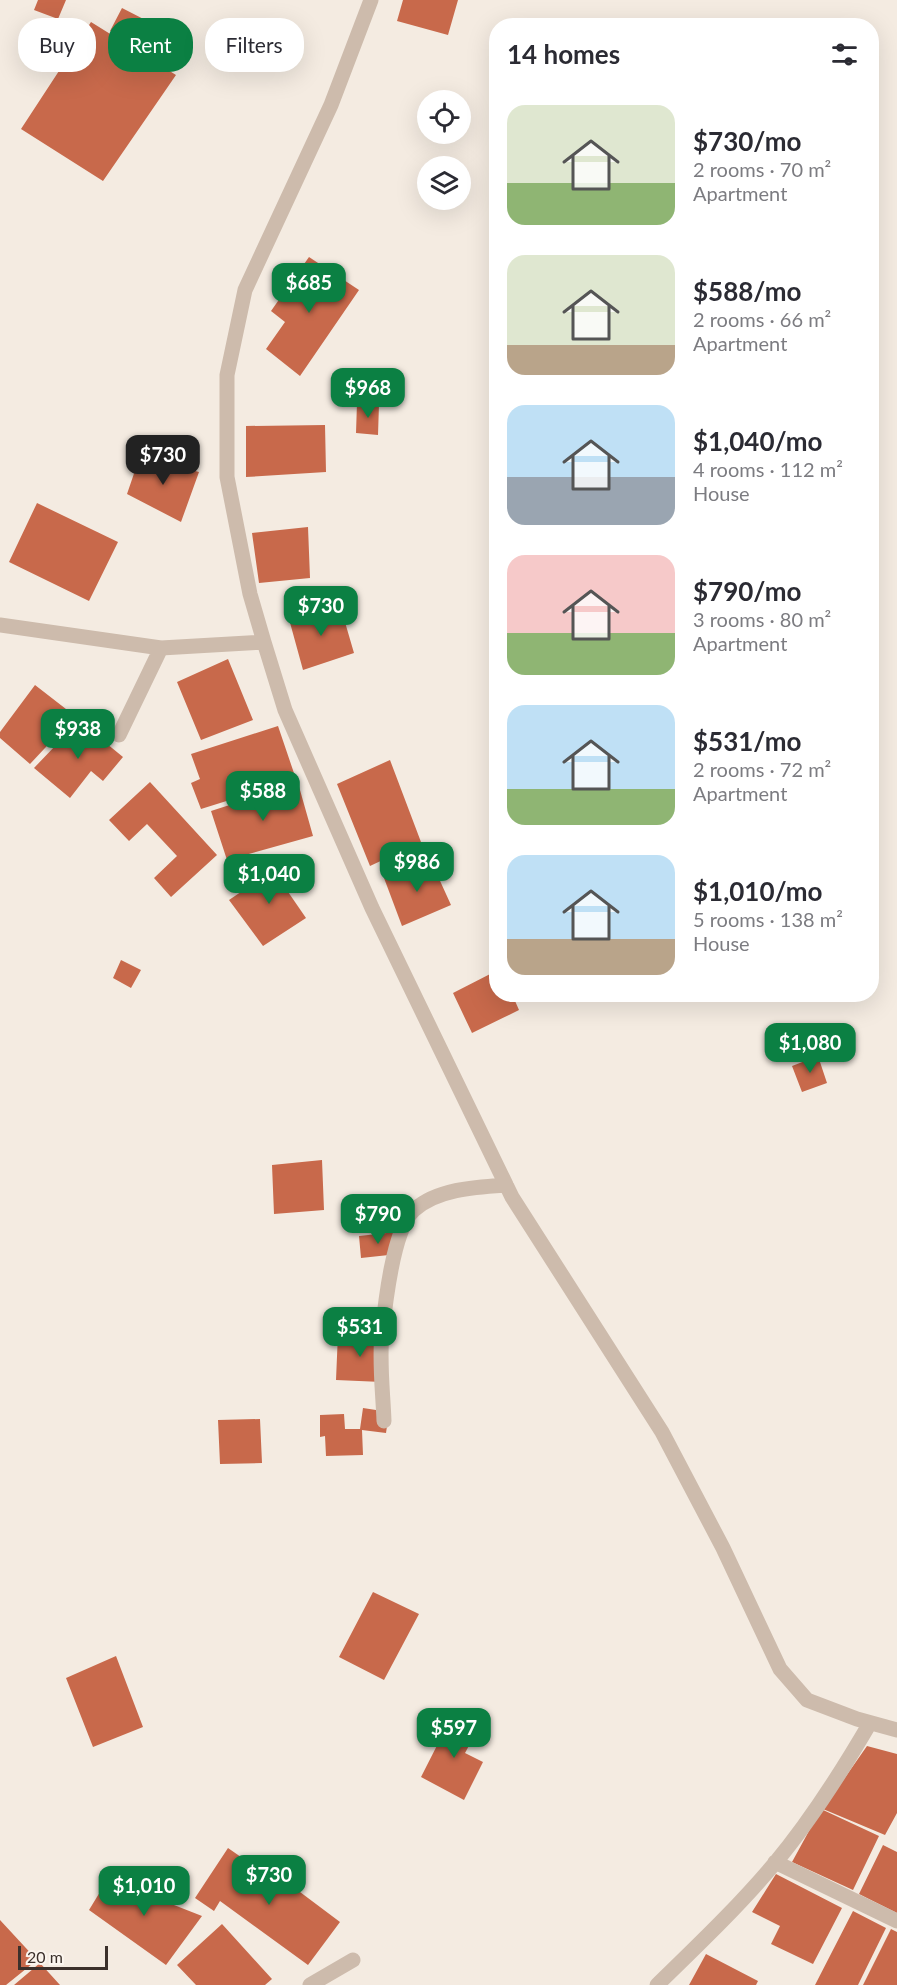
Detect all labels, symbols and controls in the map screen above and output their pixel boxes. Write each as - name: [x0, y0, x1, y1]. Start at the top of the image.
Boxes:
- chip: Buy: [18, 18, 96, 72]
- chip: Rent: [108, 18, 193, 72]
- chip: Filters: [205, 18, 304, 72]
- text: 14 homes: [507, 38, 620, 70]
- icon: filters: [828, 38, 861, 71]
- map controls: [417, 90, 471, 210]
- button: locate: [417, 90, 471, 144]
- text: $730/mo: [693, 125, 801, 157]
- icon: home: [555, 129, 627, 201]
- button: layers: [417, 156, 471, 210]
- text: 2 rooms · 70 m²: [693, 157, 831, 181]
- text: Apartment: [693, 181, 787, 205]
- pin: $685: [273, 263, 345, 314]
- text: $685: [286, 270, 332, 294]
- text: $588/mo: [693, 275, 801, 307]
- icon: home: [555, 279, 627, 351]
- text: 2 rooms · 66 m²: [693, 307, 831, 331]
- text: Apartment: [693, 331, 787, 355]
- pin: $968: [332, 368, 404, 419]
- text: $968: [345, 375, 391, 399]
- text: $1,040/mo: [693, 425, 823, 457]
- icon: home: [555, 429, 627, 501]
- pin: $730: [127, 435, 199, 486]
- text: $730: [140, 442, 186, 466]
- text: 4 rooms · 112 m²: [693, 457, 843, 481]
- text: House: [693, 481, 750, 505]
- text: $790/mo: [693, 575, 801, 607]
- icon: home: [555, 579, 627, 651]
- pin: $730: [285, 586, 357, 637]
- text: $730: [298, 593, 344, 617]
- text: 3 rooms · 80 m²: [693, 607, 831, 631]
- text: Apartment: [693, 631, 787, 655]
- pin: $938: [42, 709, 114, 760]
- text: $938: [55, 716, 101, 740]
- text: $531/mo: [693, 725, 801, 757]
- icon: home: [555, 729, 627, 801]
- text: 2 rooms · 72 m²: [693, 757, 831, 781]
- pin: $588: [227, 771, 299, 822]
- text: $588: [240, 778, 286, 802]
- text: Apartment: [693, 781, 787, 805]
- pin: $986: [381, 842, 453, 893]
- text: $986: [394, 849, 440, 873]
- pin: $1,040: [220, 854, 318, 905]
- text: $1,040: [238, 861, 300, 885]
- text: $1,010/mo: [693, 875, 823, 907]
- icon: home: [555, 879, 627, 951]
- text: 5 rooms · 138 m²: [693, 907, 843, 931]
- text: House: [693, 931, 750, 955]
- pin: $1,080: [761, 1023, 859, 1074]
- text: $1,080: [779, 1030, 841, 1054]
- pin: $790: [342, 1194, 414, 1245]
- text: $790: [355, 1201, 401, 1225]
- pin: $531: [324, 1307, 396, 1358]
- text: $531: [337, 1314, 383, 1338]
- pin: $597: [418, 1708, 490, 1759]
- text: $597: [431, 1715, 477, 1739]
- pin: $730: [233, 1855, 305, 1906]
- text: $730: [246, 1862, 292, 1886]
- pin: $1,010: [95, 1866, 193, 1917]
- text: $1,010: [113, 1873, 175, 1897]
- scale bar: [18, 1943, 108, 1970]
- text: 20 m: [27, 1947, 63, 1966]

